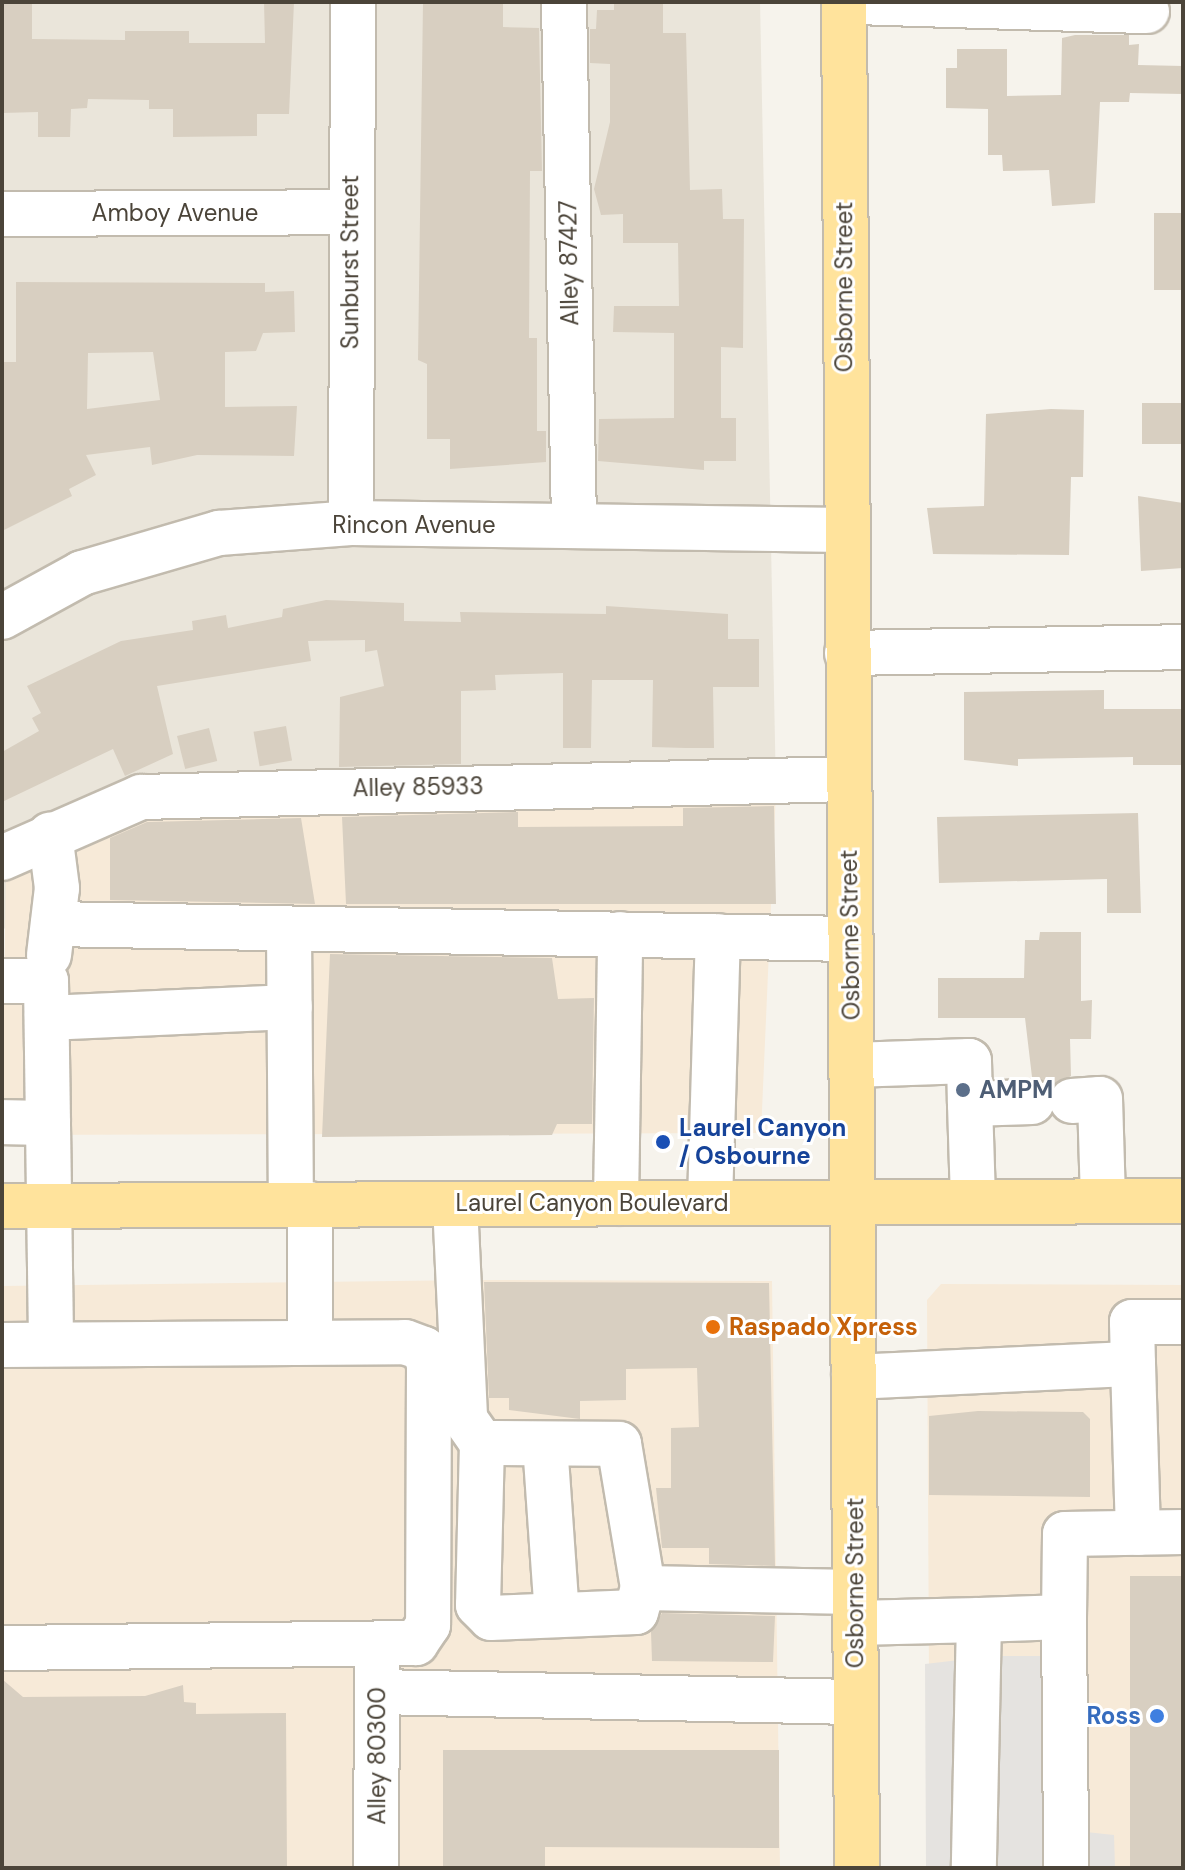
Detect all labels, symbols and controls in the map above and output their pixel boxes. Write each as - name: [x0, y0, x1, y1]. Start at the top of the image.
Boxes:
- street label: Sunburst Street: [336, 175, 364, 349]
- street label: Amboy Avenue: [92, 199, 258, 227]
- street label: Alley 87427: [554, 200, 584, 326]
- street label: Osborne Street: [830, 202, 858, 372]
- street label: Rincon Avenue: [332, 511, 496, 539]
- street label: Alley 85933: [352, 771, 484, 803]
- street label: Osborne Street: [834, 849, 866, 1021]
- place label: AMPM: [979, 1076, 1053, 1104]
- marker: AMPM: [954, 1081, 972, 1099]
- place label: Laurel Canyon / Osbourne: [679, 1114, 846, 1170]
- marker: Laurel Canyon / Osbourne: [654, 1133, 672, 1151]
- street label: Laurel Canyon Boulevard: [455, 1189, 729, 1217]
- place label: Raspado Xpress: [729, 1313, 918, 1341]
- marker: Raspado Xpress: [704, 1318, 722, 1336]
- street label: Osborne Street: [841, 1498, 869, 1668]
- street label: Alley 80300: [363, 1687, 391, 1825]
- place label: Ross: [1086, 1702, 1141, 1730]
- marker: Ross: [1148, 1707, 1166, 1725]

